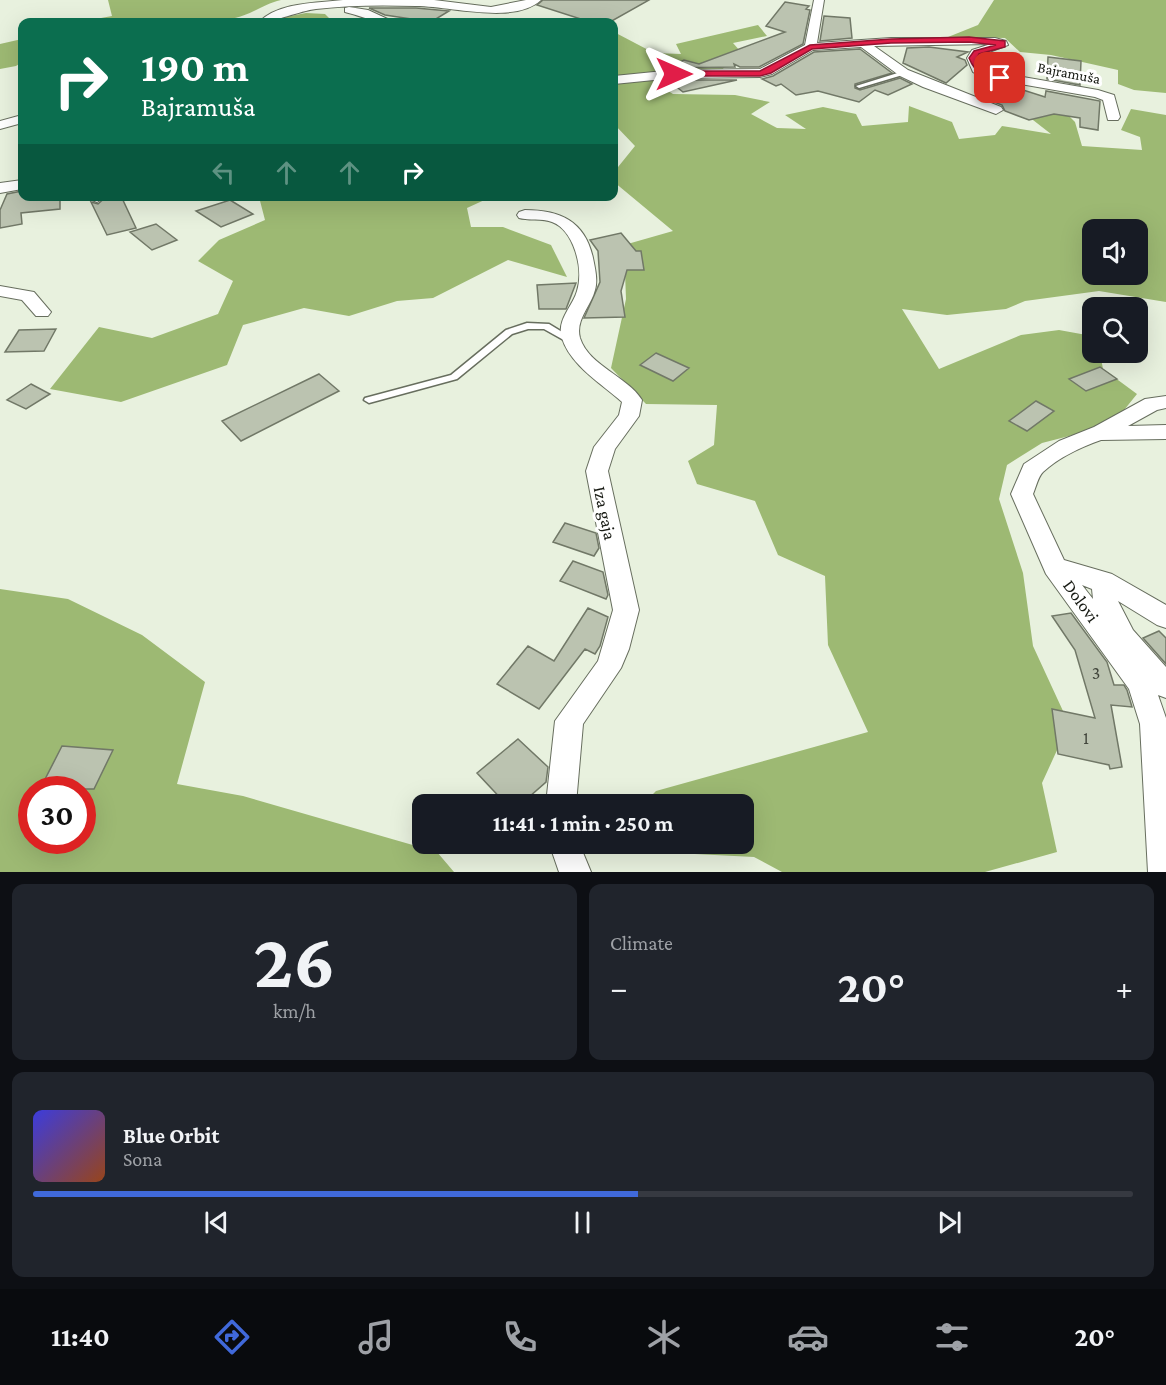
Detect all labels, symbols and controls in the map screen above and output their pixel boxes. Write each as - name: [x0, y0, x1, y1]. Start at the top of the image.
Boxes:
- icon: right: [42, 42, 120, 120]
- position arrow: [642, 42, 706, 106]
- text: 190 m: [141, 43, 249, 90]
- pin: [974, 52, 1025, 103]
- street label: Bajramuša: [1036, 59, 1102, 88]
- icon: arrive: [983, 61, 1016, 94]
- text: Bajramuša: [141, 92, 256, 122]
- icon: left: [207, 156, 240, 189]
- icon: ahead: [270, 156, 303, 189]
- icon: ahead: [333, 156, 366, 189]
- icon: right: [396, 156, 429, 189]
- map controls: [1082, 219, 1148, 363]
- button: sound: [1082, 219, 1148, 285]
- button: search: [1082, 297, 1148, 363]
- street label: Iza gaja: [589, 484, 620, 542]
- street label: Dolovi: [1059, 576, 1103, 626]
- house number: 3: [1092, 663, 1100, 683]
- house number: 1: [1083, 728, 1089, 748]
- speed limit sign: 30: [18, 776, 96, 854]
- text: 11:41 · 1 min · 250 m: [493, 811, 673, 836]
- text: 26: [253, 917, 336, 1004]
- text: Climate: [610, 932, 673, 954]
- text: 20°: [838, 962, 905, 1012]
- text: −: [610, 969, 627, 1006]
- text: +: [1116, 969, 1133, 1006]
- text: km/h: [273, 1000, 316, 1022]
- text: Blue Orbit: [123, 1123, 219, 1148]
- text: Sona: [123, 1148, 162, 1170]
- icon: previous: [200, 1206, 233, 1239]
- icon: pause: [566, 1206, 599, 1239]
- icon: next: [933, 1206, 966, 1239]
- icon: directions: [211, 1316, 253, 1358]
- icon: music: [355, 1316, 397, 1358]
- icon: phone: [499, 1316, 541, 1358]
- icon: climate: [643, 1316, 685, 1358]
- icon: car: [787, 1316, 829, 1358]
- icon: filters: [931, 1316, 973, 1358]
- text: 11:40: [51, 1322, 110, 1352]
- text: 20°: [1074, 1322, 1115, 1352]

